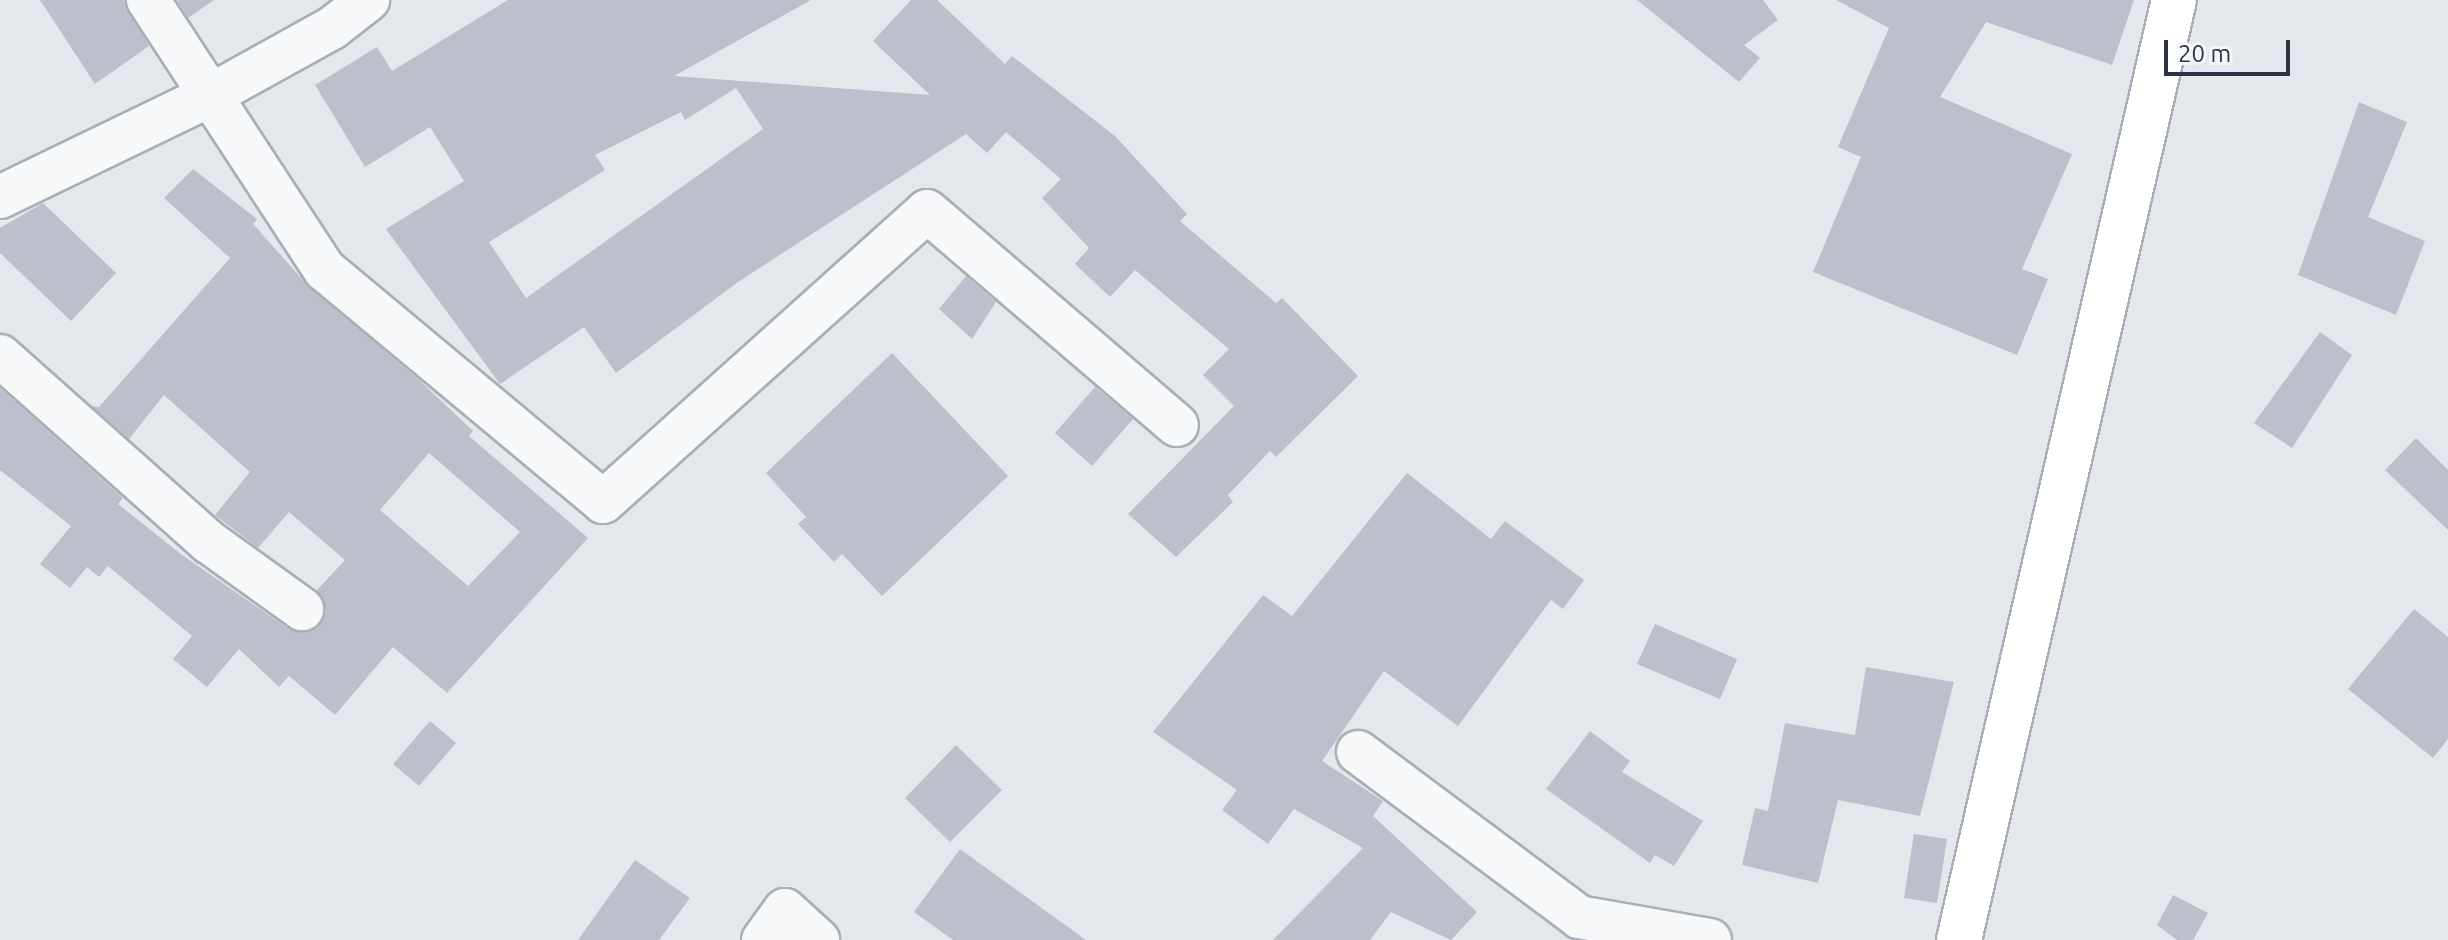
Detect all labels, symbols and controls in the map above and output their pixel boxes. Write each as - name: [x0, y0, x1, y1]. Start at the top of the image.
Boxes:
- scale bar: [2168, 24, 2294, 74]
- text: 20 m: [2178, 40, 2231, 67]

